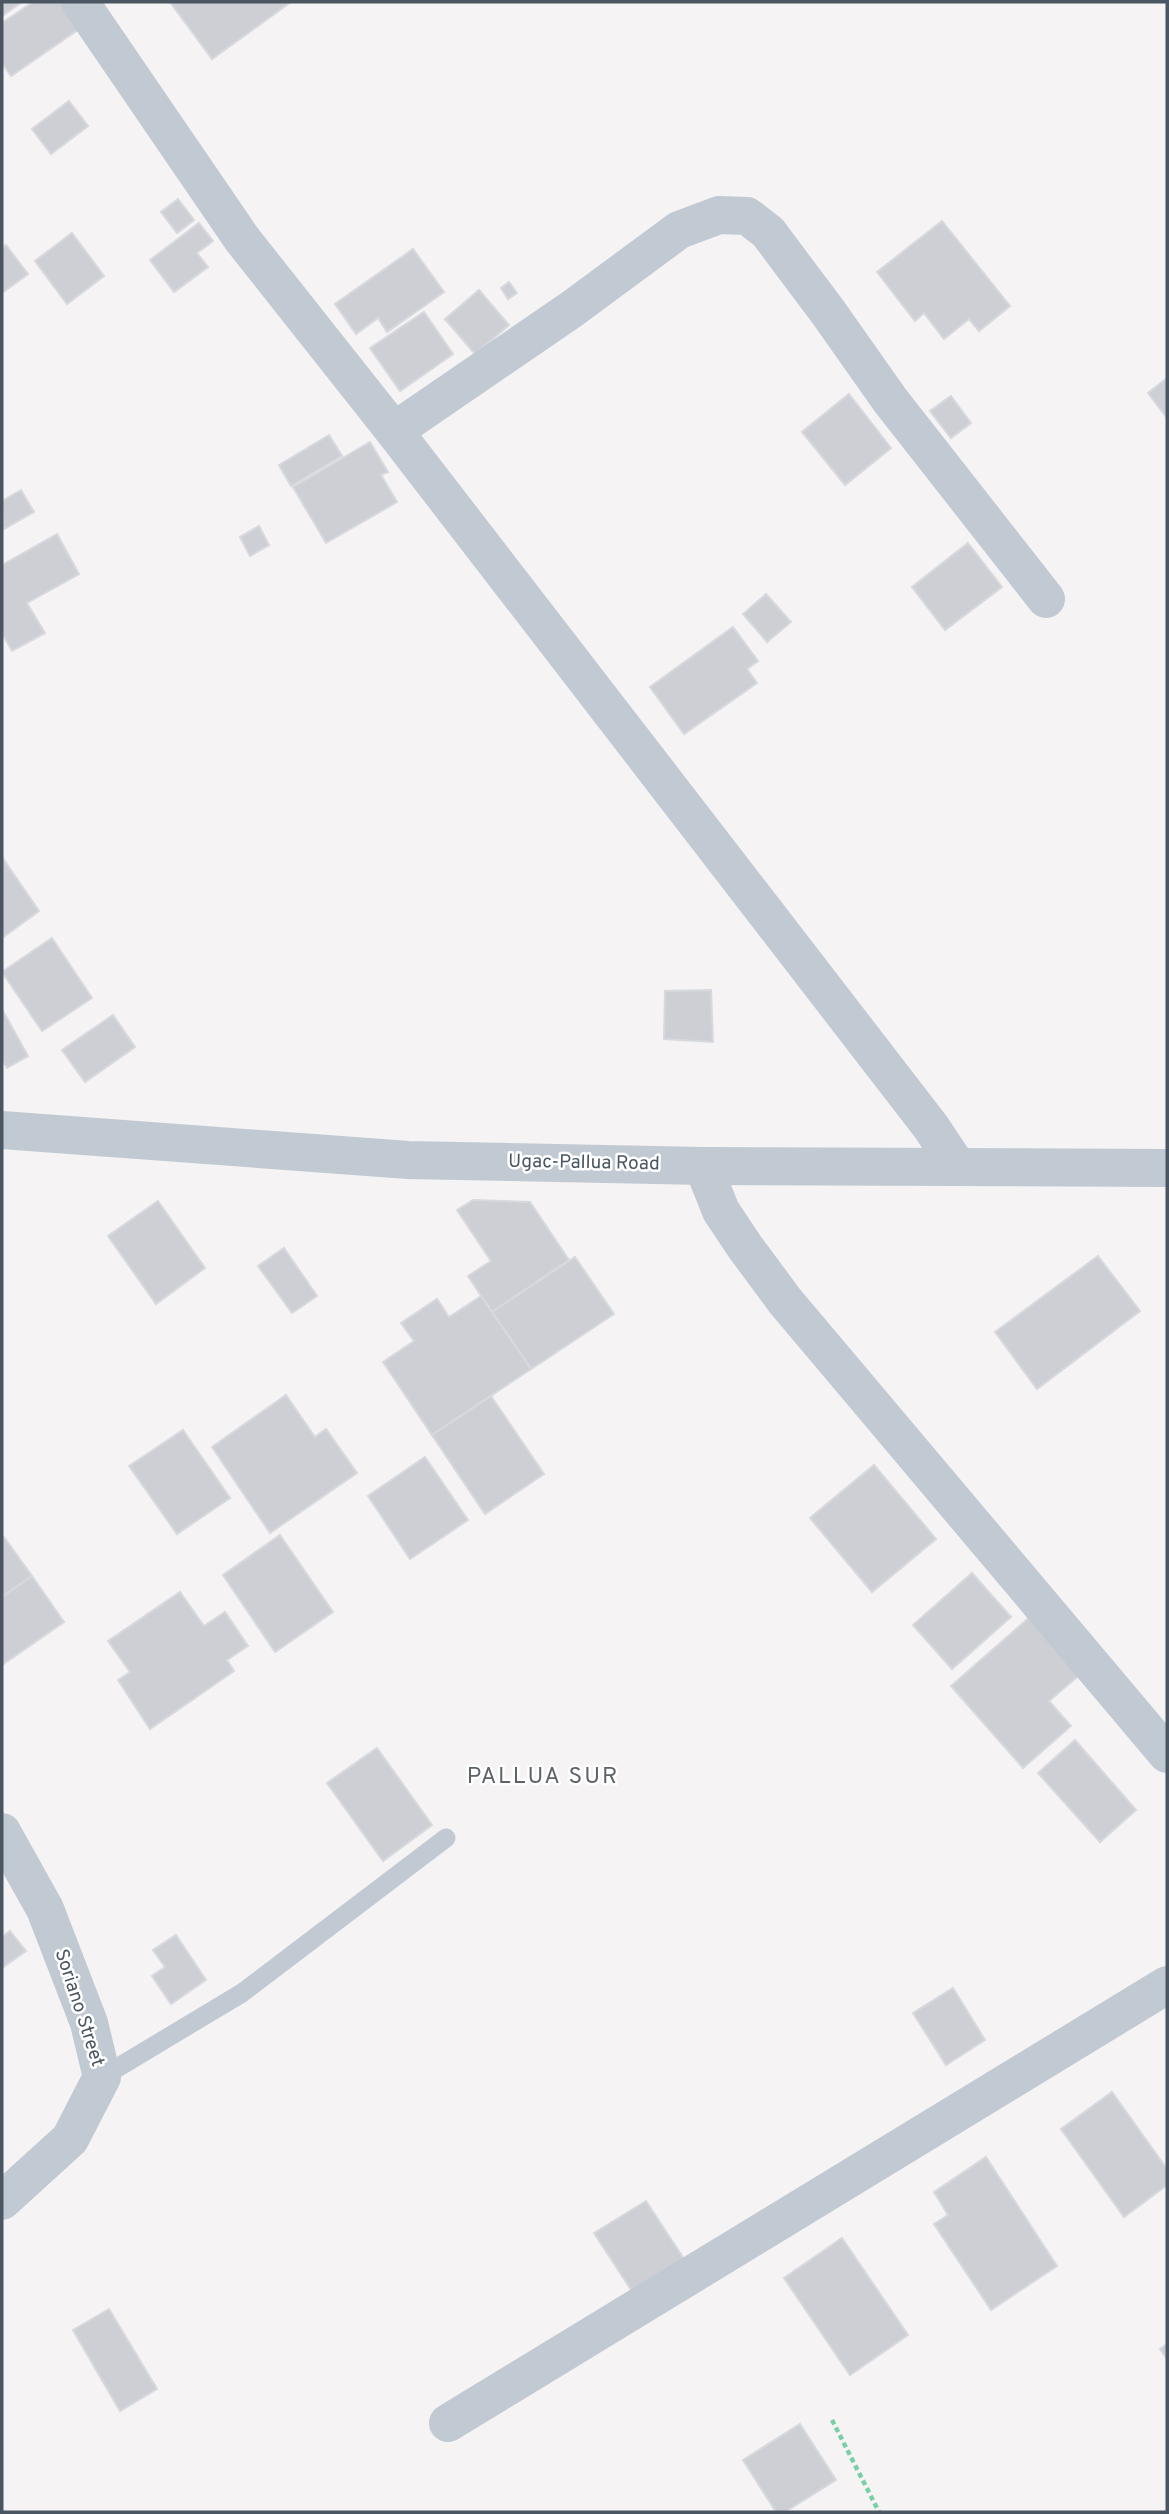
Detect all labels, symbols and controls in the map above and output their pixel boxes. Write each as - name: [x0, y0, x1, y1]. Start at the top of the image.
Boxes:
- street label: Ugac-Pallua Road: [508, 1150, 660, 1176]
- district label: PALLUA SUR: [467, 1763, 619, 1792]
- street label: Soriano Street: [49, 1946, 109, 2070]

